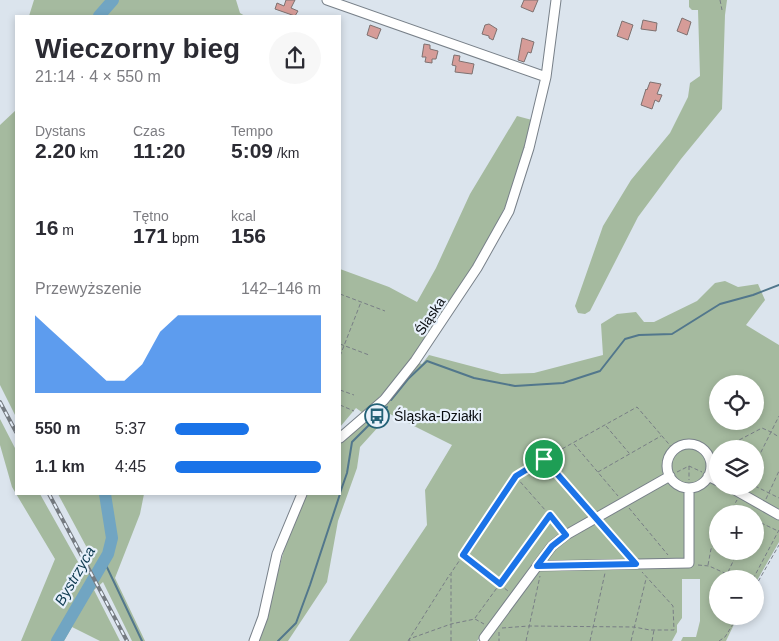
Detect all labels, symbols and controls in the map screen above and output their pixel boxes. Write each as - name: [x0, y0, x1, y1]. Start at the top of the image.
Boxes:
- button: share: [269, 32, 321, 84]
- text: Wieczorny bieg: [35, 33, 240, 64]
- text: 21:14 · 4 × 550 m: [35, 68, 161, 85]
- text: Dystans: [35, 123, 86, 139]
- text: Czas: [133, 123, 165, 139]
- text: Tempo: [231, 123, 273, 139]
- text: 2.20: [35, 139, 76, 162]
- text: 11:20: [133, 139, 186, 162]
- text: 5:09: [231, 139, 273, 162]
- text: km: [76, 145, 98, 161]
- text: /km: [273, 145, 299, 161]
- text: Tętno: [133, 208, 169, 224]
- text: kcal: [231, 208, 256, 224]
- text: 16: [35, 216, 58, 239]
- text: m: [58, 222, 74, 238]
- text: 171: [133, 224, 168, 247]
- text: 156: [231, 224, 266, 247]
- text: bpm: [168, 230, 199, 246]
- text: Przewyższenie: [35, 280, 142, 297]
- text: 142–146 m: [241, 280, 321, 297]
- street label: Śląska: [411, 293, 448, 338]
- map controls: [709, 375, 764, 625]
- button: locate: [709, 375, 764, 430]
- bus stop icon: Śląska-Działki: [364, 403, 390, 429]
- place label: Śląska-Działki: [394, 407, 482, 424]
- text: 550 m: [35, 420, 80, 437]
- text: 5:37: [115, 420, 146, 437]
- pin: [523, 438, 565, 480]
- button: layers: [709, 440, 764, 495]
- icon: arrive: [530, 445, 558, 473]
- text: 1.1 km: [35, 458, 85, 475]
- text: 4:45: [115, 458, 146, 475]
- button: +: [709, 505, 764, 560]
- water label: Bystrzyca: [51, 543, 98, 608]
- button: −: [709, 570, 764, 625]

